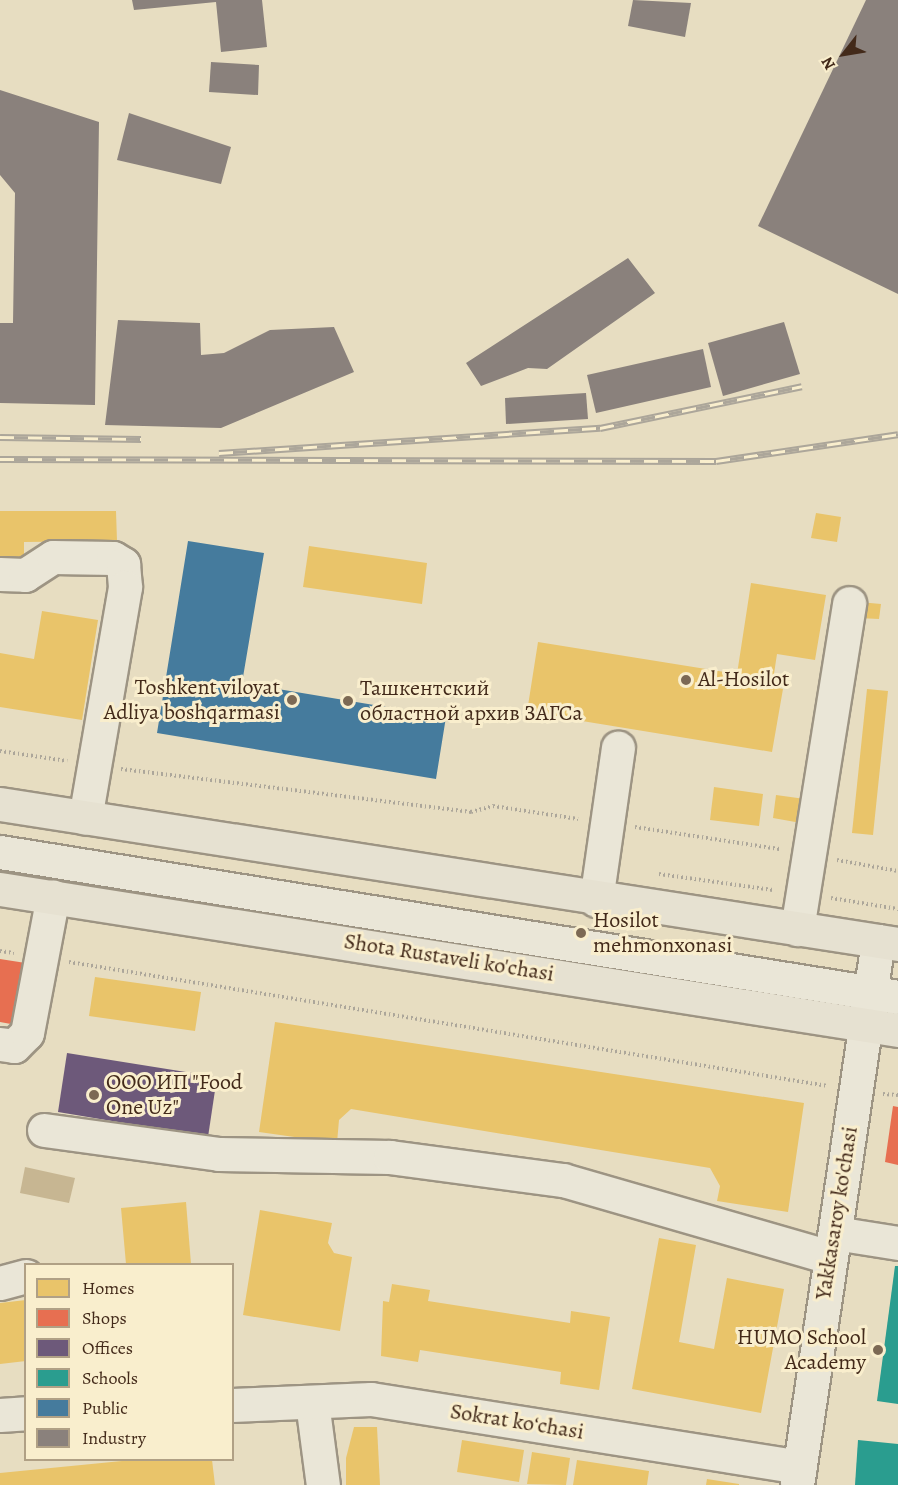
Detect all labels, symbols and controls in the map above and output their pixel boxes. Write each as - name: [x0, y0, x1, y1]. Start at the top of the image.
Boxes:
- north arrow: [814, 24, 874, 84]
- text: N: [816, 53, 841, 74]
- place label: Al-Hosilot: [698, 667, 789, 693]
- marker: Al-Hosilot: [679, 673, 693, 687]
- place label: Toshkent viloyat Adliya boshqarmasi: [104, 674, 280, 726]
- place label: Ташкентский областной архив ЗАГСа: [360, 675, 583, 726]
- marker: Toshkent viloyat Adliya boshqarmasi: [285, 693, 299, 707]
- marker: Ташкентский областной архив ЗАГСа: [341, 694, 355, 708]
- place label: Hosilot mehmonxonasi: [593, 907, 733, 958]
- marker: Hosilot mehmonxonasi: [574, 926, 588, 940]
- street label: Shota Rustaveli ko'chasi: [342, 928, 556, 988]
- place label: ООО ИП "Food One Uz": [106, 1069, 243, 1120]
- marker: ООО ИП "Food One Uz": [87, 1088, 101, 1102]
- street label: Yakkasaroy ko'chasi: [810, 1125, 864, 1301]
- legend: [24, 1263, 234, 1461]
- text: Homes: [82, 1276, 134, 1300]
- text: Shops: [82, 1306, 127, 1330]
- place label: HUMO School Academy: [737, 1324, 866, 1376]
- text: Offices: [82, 1336, 133, 1360]
- marker: HUMO School Academy: [871, 1343, 885, 1357]
- text: Schools: [82, 1366, 138, 1390]
- text: Public: [82, 1396, 128, 1420]
- street label: Sokrat koʻchasi: [448, 1398, 586, 1446]
- text: Industry: [82, 1426, 146, 1450]

